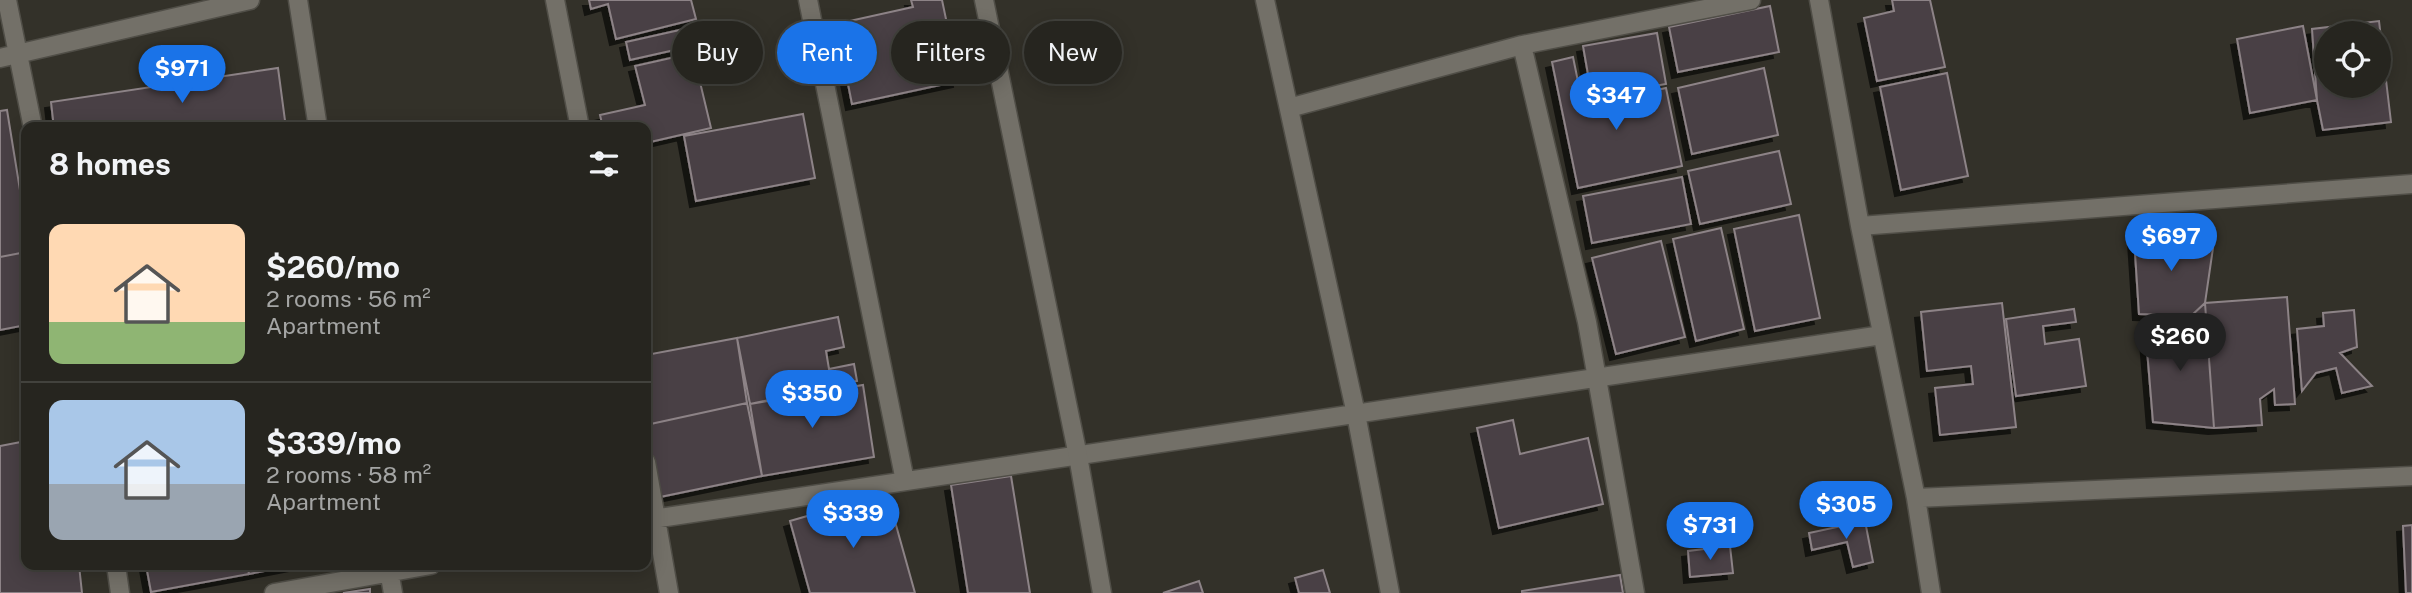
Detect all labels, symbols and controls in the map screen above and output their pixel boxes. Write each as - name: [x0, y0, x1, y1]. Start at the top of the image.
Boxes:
- chip: Buy: [672, 21, 763, 84]
- chip: Rent: [777, 21, 877, 84]
- chip: Filters: [891, 21, 1010, 84]
- chip: New: [1024, 21, 1122, 84]
- map controls: [2314, 21, 2391, 98]
- button: locate: [2314, 21, 2391, 98]
- pin: $971: [141, 46, 223, 105]
- text: $971: [155, 54, 209, 81]
- pin: $347: [1575, 72, 1657, 132]
- text: $347: [1586, 81, 1646, 108]
- icon: filters: [585, 145, 623, 183]
- text: 8 homes: [49, 146, 171, 182]
- pin: $697: [2130, 214, 2212, 273]
- text: $697: [2141, 222, 2201, 249]
- text: $260/mo: [266, 249, 400, 285]
- icon: home: [105, 252, 189, 336]
- text: 2 rooms · 56 m²: [266, 285, 431, 312]
- text: Apartment: [266, 312, 381, 339]
- pin: $260: [2139, 314, 2221, 373]
- text: $260: [2150, 322, 2210, 349]
- pin: $350: [771, 370, 853, 430]
- text: $350: [781, 379, 843, 406]
- text: $339/mo: [266, 425, 401, 461]
- icon: home: [105, 428, 189, 512]
- text: 2 rooms · 58 m²: [266, 461, 431, 488]
- pin: $305: [1805, 482, 1887, 541]
- text: Apartment: [266, 488, 381, 515]
- pin: $339: [812, 490, 894, 550]
- text: $305: [1815, 490, 1877, 517]
- text: $339: [822, 499, 884, 526]
- pin: $731: [1669, 503, 1751, 562]
- text: $731: [1683, 511, 1737, 538]

